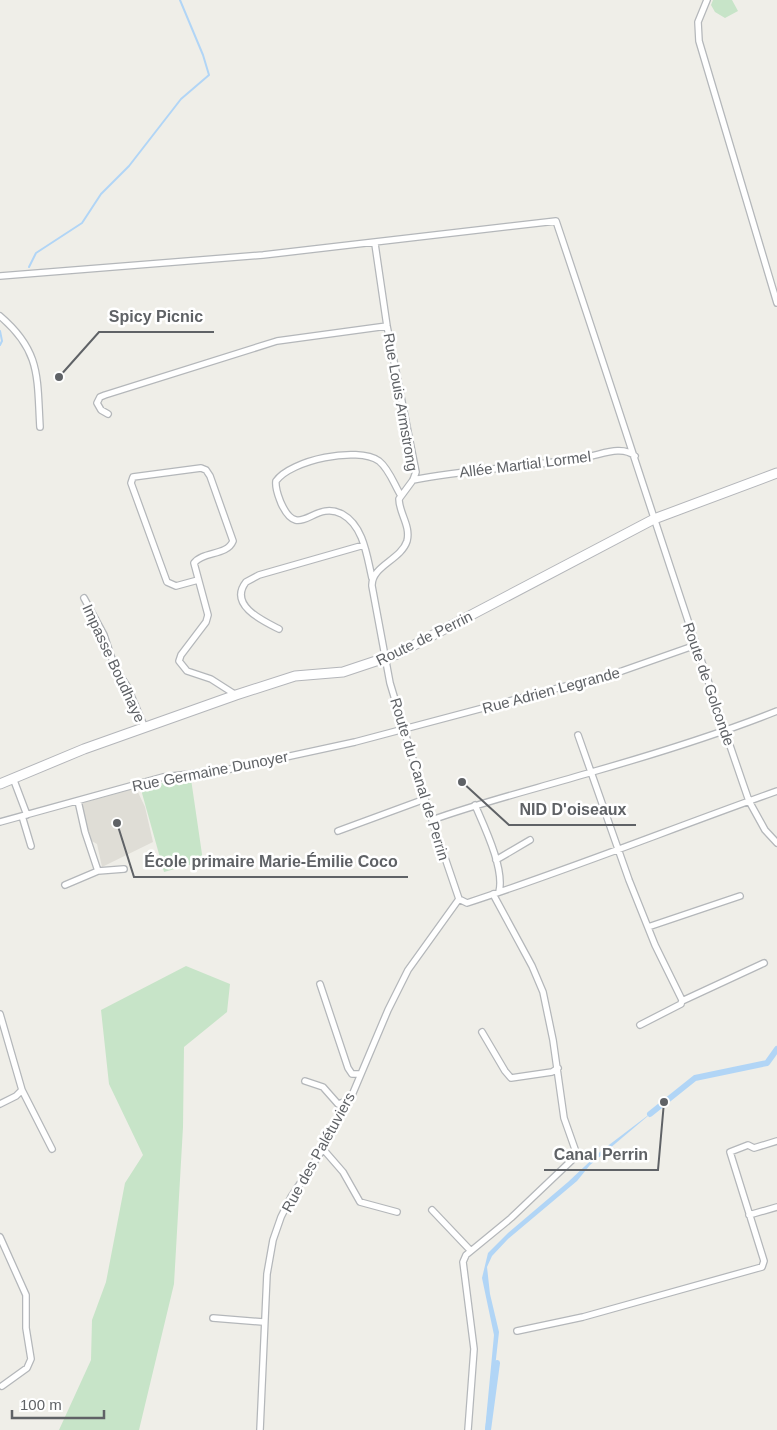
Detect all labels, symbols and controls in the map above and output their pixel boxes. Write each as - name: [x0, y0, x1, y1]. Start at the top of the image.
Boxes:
- callout: Spicy Picnic: [99, 301, 214, 332]
- text: Spicy Picnic: [109, 308, 203, 325]
- street label: Rue Louis Armstrong: [380, 332, 422, 472]
- street label: Allée Martial Lormel: [458, 447, 592, 481]
- street label: Impasse Boudhaye: [79, 601, 149, 725]
- street label: Route de Perrin: [373, 607, 475, 669]
- street label: Route de Golconde: [680, 620, 738, 748]
- street label: Rue Adrien Legrande: [480, 663, 622, 717]
- street label: Route du Canal de Perrin: [387, 696, 453, 862]
- street label: Rue Germaine Dunoyer: [131, 748, 289, 794]
- callout: NID D'oiseaux: [509, 794, 636, 825]
- text: NID D'oiseaux: [520, 801, 627, 818]
- callout: École primaire Marie-Émilie Coco: [134, 846, 408, 877]
- text: École primaire Marie-Émilie Coco: [144, 852, 398, 870]
- street label: Rue des Palétuviers: [278, 1089, 358, 1215]
- callout: Canal Perrin: [544, 1139, 658, 1170]
- text: Canal Perrin: [554, 1146, 648, 1163]
- scale bar: [12, 1388, 105, 1420]
- text: 100 m: [20, 1396, 62, 1413]

